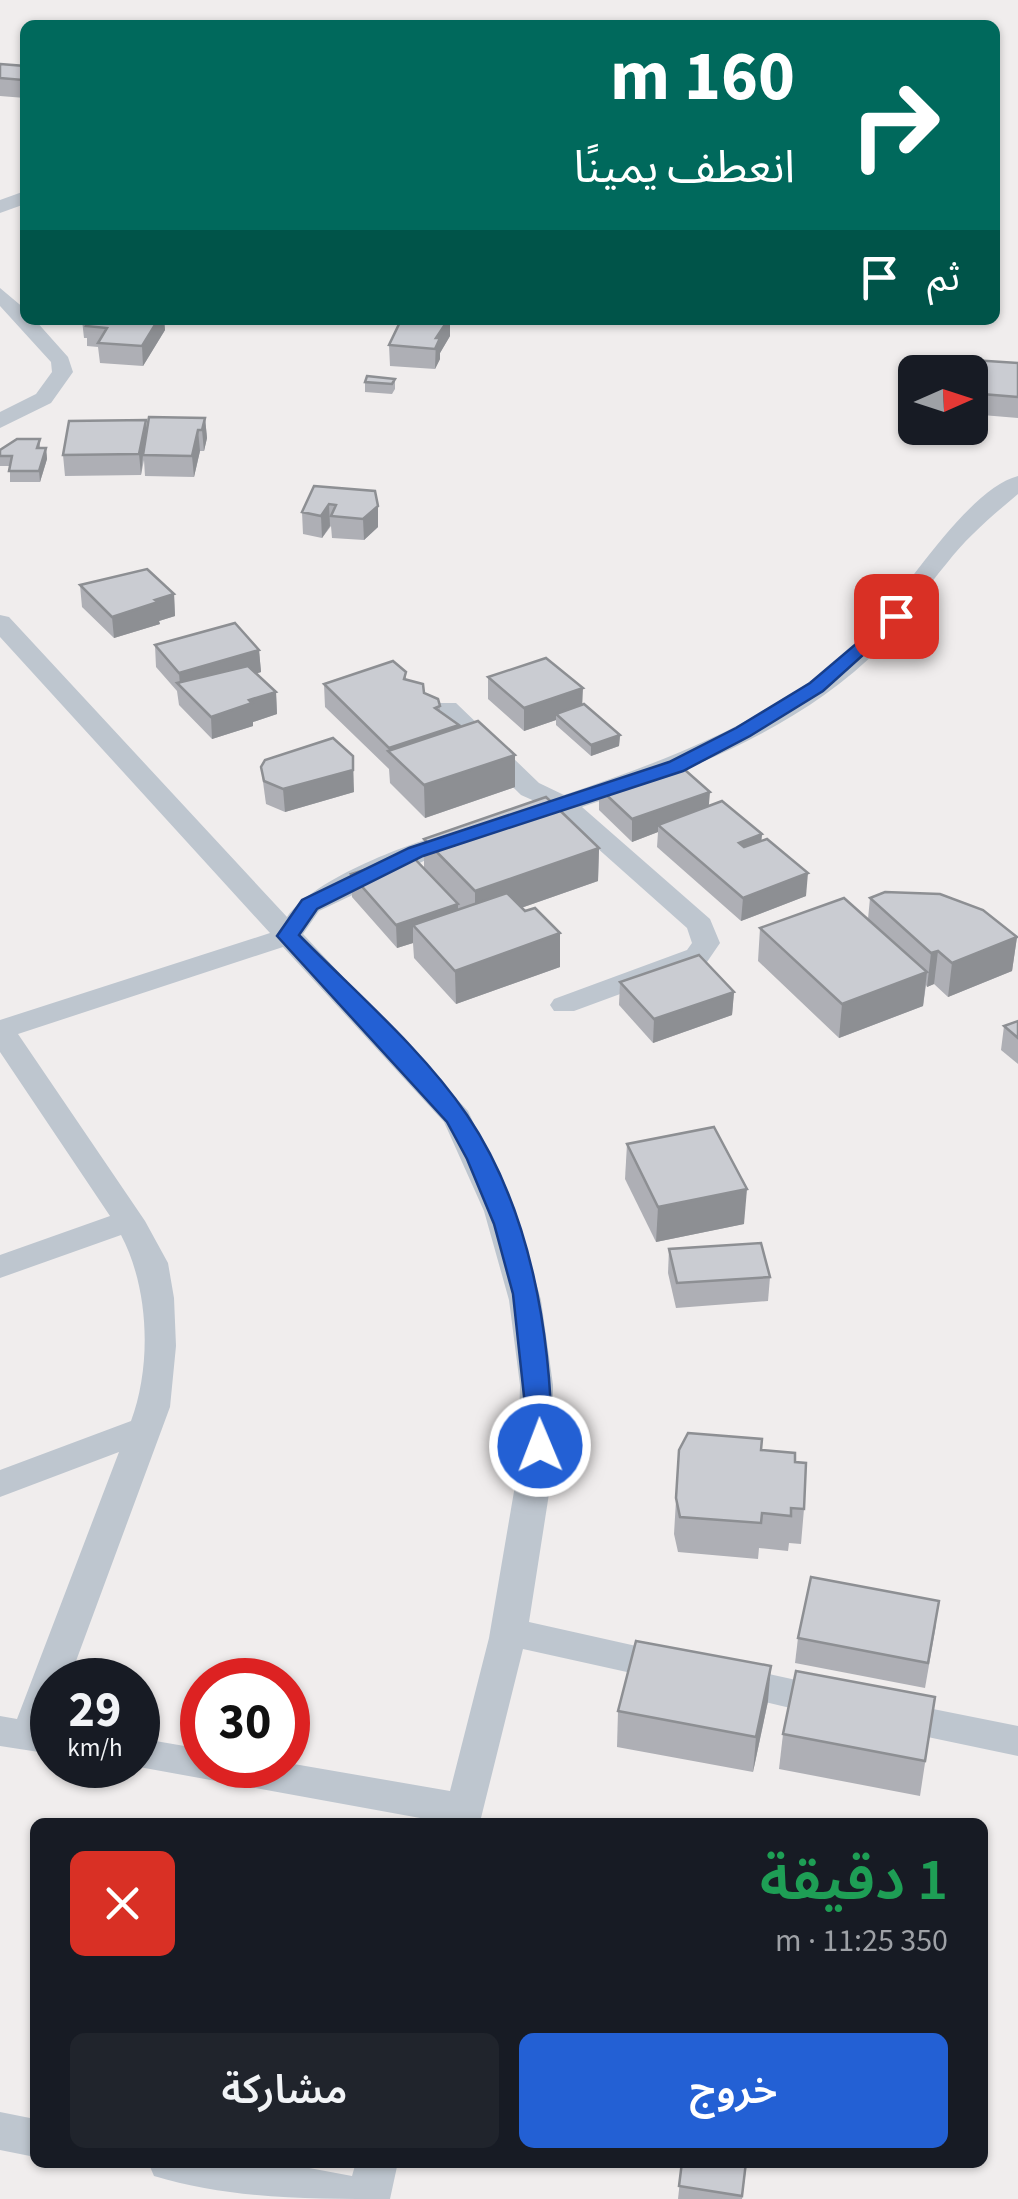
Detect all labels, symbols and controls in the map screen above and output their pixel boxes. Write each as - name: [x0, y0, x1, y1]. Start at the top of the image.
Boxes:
- text: 160 m: [610, 27, 795, 127]
- icon: right: [830, 60, 960, 190]
- text: انعطف يمينًا: [574, 136, 795, 200]
- icon: arrive: [852, 250, 907, 305]
- text: ثم: [927, 251, 960, 305]
- north arrow: [898, 355, 988, 445]
- map controls: [898, 355, 988, 445]
- pin: [854, 574, 939, 659]
- icon: arrive: [869, 589, 924, 644]
- position arrow: [488, 1394, 592, 1498]
- speed limit sign: 30: [180, 1658, 310, 1788]
- text: 29: [69, 1675, 121, 1746]
- text: km/h: [67, 1730, 123, 1766]
- text: 1 دقيقة: [760, 1838, 948, 1923]
- button: close: [70, 1851, 175, 1956]
- text: 350 m · 11:25: [775, 1918, 948, 1964]
- button: مشاركة: [70, 2033, 499, 2148]
- button: خروج: [519, 2033, 948, 2148]

